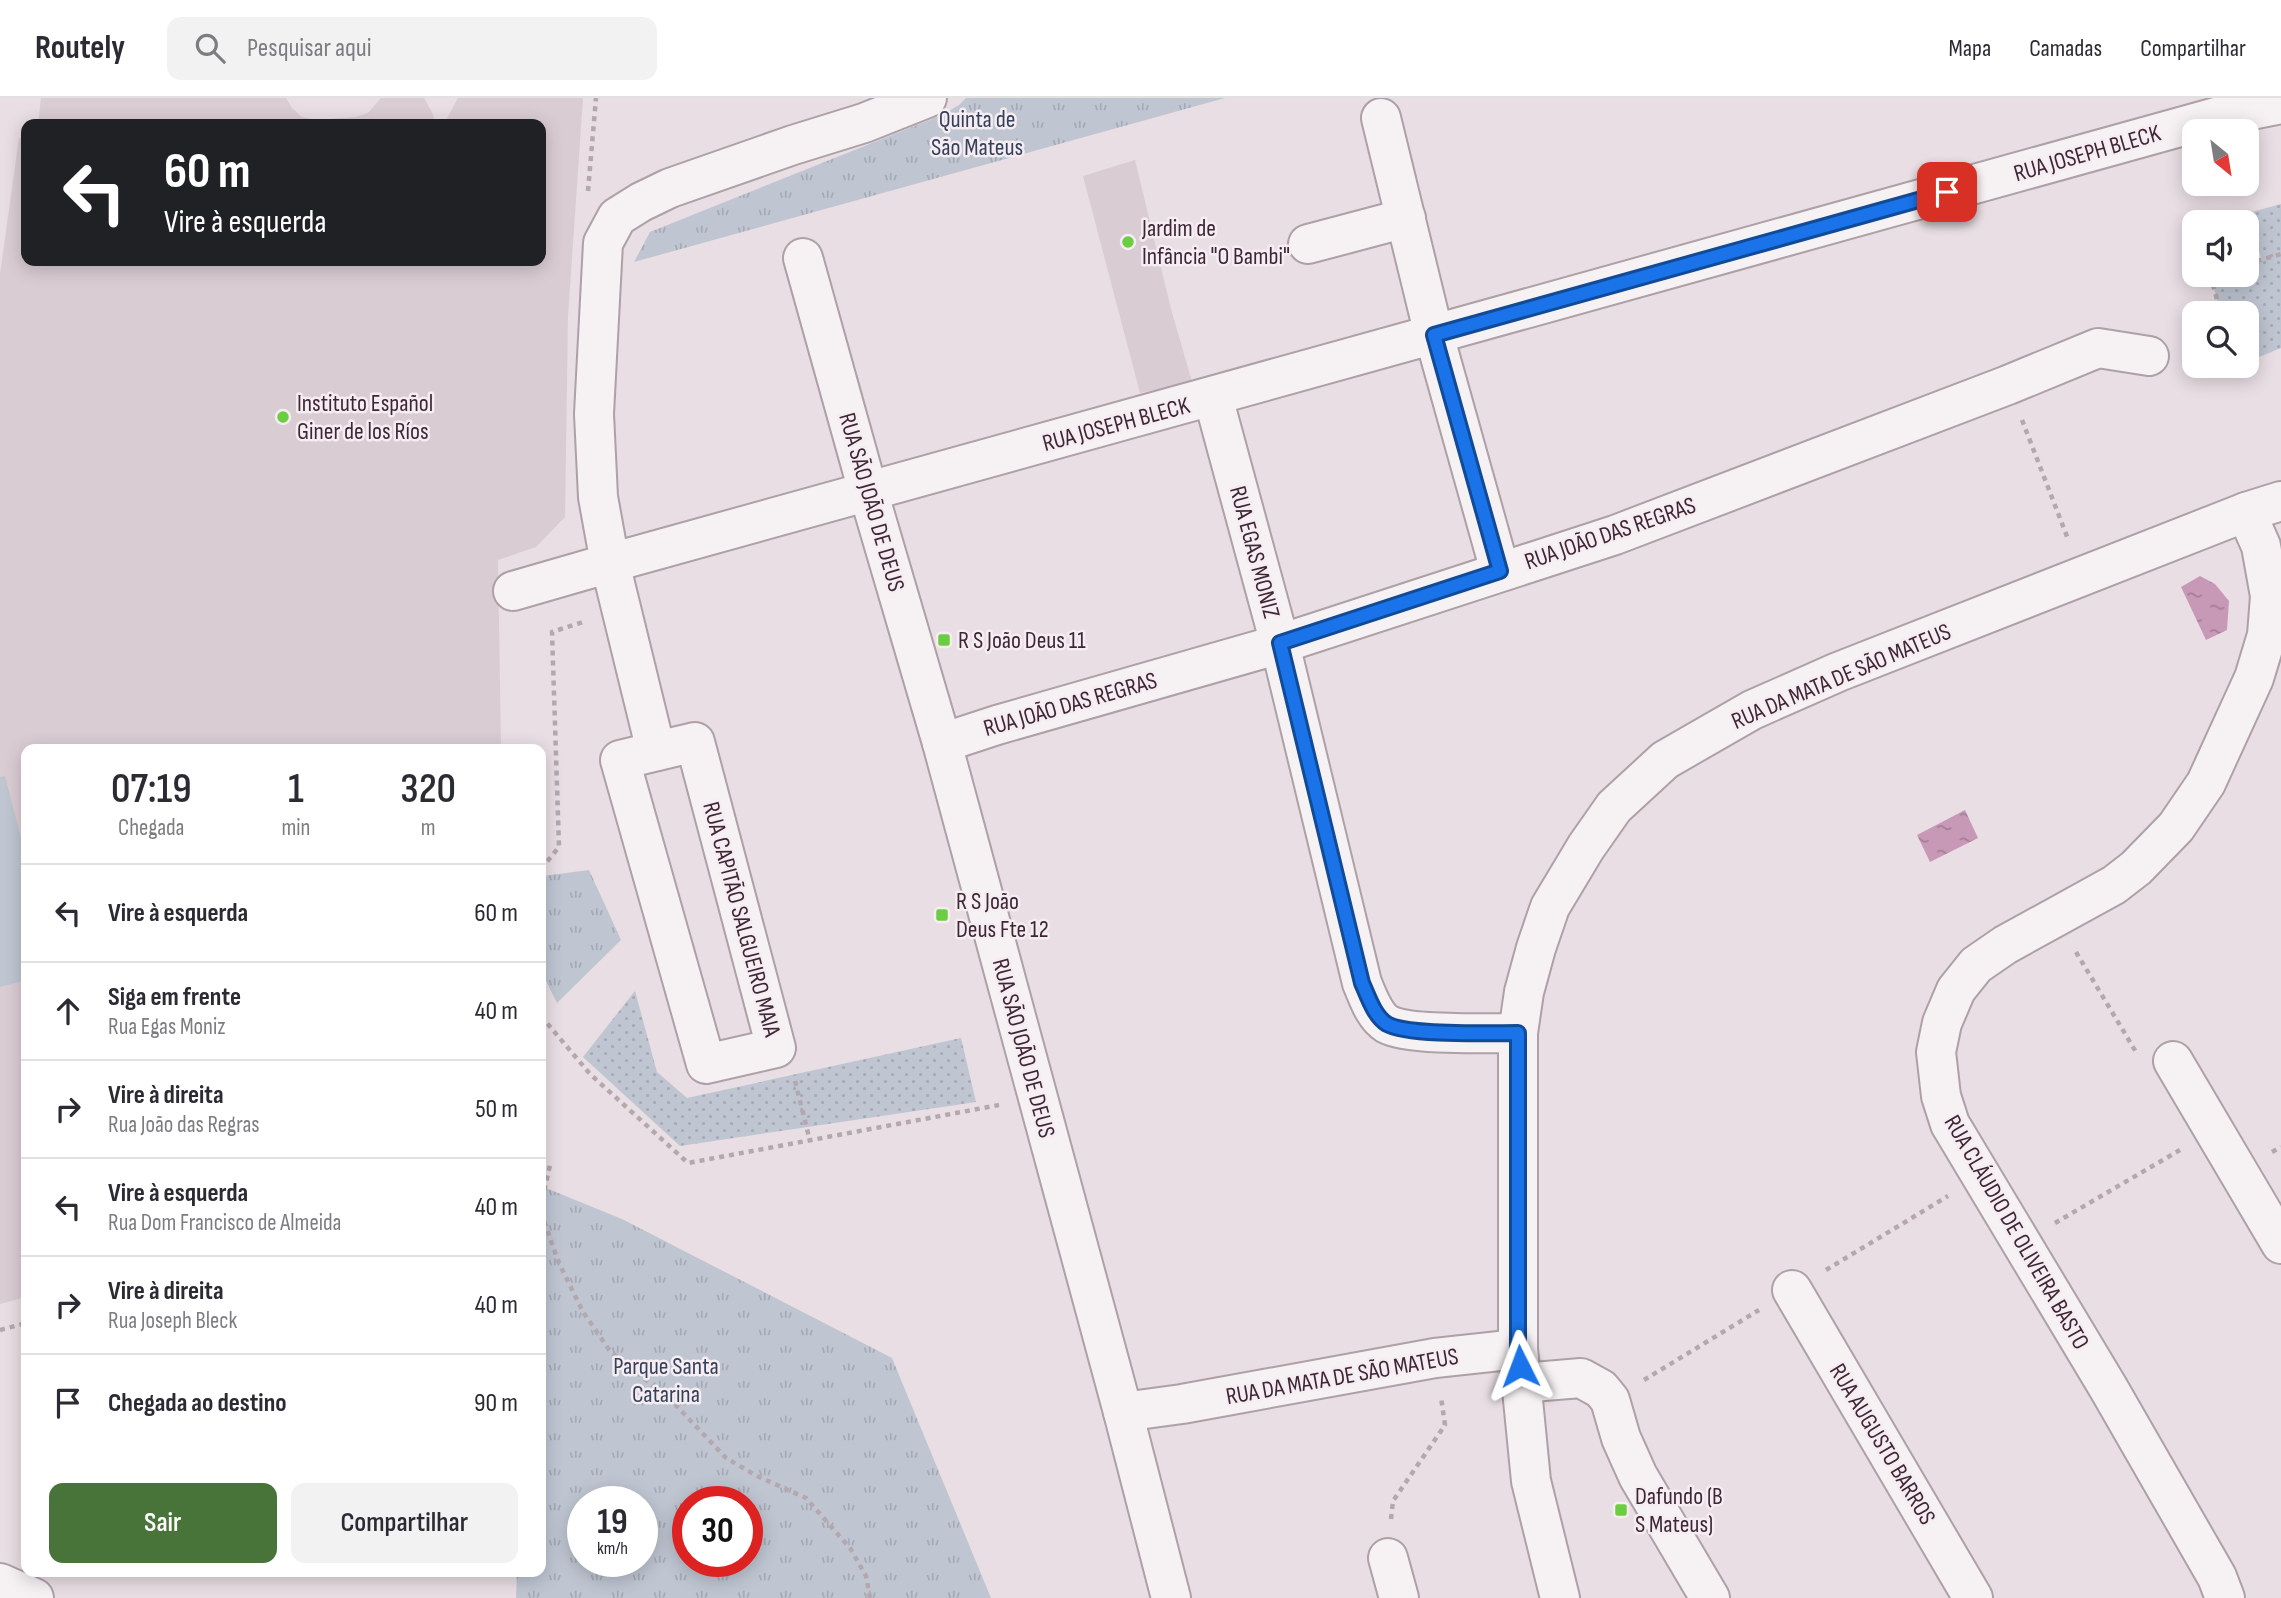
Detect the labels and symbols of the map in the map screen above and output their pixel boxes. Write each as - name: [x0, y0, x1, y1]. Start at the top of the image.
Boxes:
- park label: Quinta de São Mateus: [931, 105, 1023, 162]
- street label: RUA JOSEPH BLECK: [2010, 119, 2164, 188]
- north arrow: [2182, 119, 2259, 196]
- pin: [1917, 162, 1977, 222]
- place label: Jardim de Infância "O Bambi": [1141, 214, 1290, 271]
- marker: Jardim de Infância "O Bambi": [1120, 234, 1136, 250]
- place label: Instituto Español Giner de los Ríos: [297, 389, 433, 446]
- street label: RUA JOSEPH BLECK: [1039, 391, 1193, 458]
- marker: Instituto Español Giner de los Ríos: [275, 409, 291, 425]
- street label: RUA SÃO JOÃO DE DEUS: [832, 409, 911, 595]
- street label: RUA EGAS MONIZ: [1223, 483, 1286, 622]
- street label: RUA JOÃO DAS REGRAS: [1521, 491, 1700, 576]
- street label: RUA DA MATA DE SÃO MATEUS: [1727, 617, 1955, 736]
- place label: R S João Deus 11: [958, 626, 1086, 655]
- marker: R S João Deus 11: [936, 632, 952, 648]
- street label: RUA JOÃO DAS REGRAS: [980, 666, 1160, 743]
- street label: RUA CAPITÃO SALGUEIRO MAIA: [696, 798, 787, 1040]
- place label: R S João Deus Fte 12: [956, 887, 1049, 944]
- marker: R S João Deus Fte 12: [934, 907, 950, 923]
- street label: RUA SÃO JOÃO DE DEUS: [986, 955, 1061, 1141]
- street label: RUA CLÁUDIO DE OLIVEIRA BASTO: [1938, 1110, 2096, 1354]
- position arrow: [1483, 1329, 1557, 1403]
- street label: RUA DA MATA DE SÃO MATEUS: [1224, 1342, 1461, 1411]
- park label: Parque Santa Catarina: [613, 1352, 719, 1409]
- street label: RUA AUGUSTO BARROS: [1823, 1359, 1942, 1530]
- place label: Dafundo (B S Mateus): [1635, 1482, 1723, 1539]
- speed limit sign: 30: [672, 1486, 763, 1577]
- marker: Dafundo (B S Mateus): [1613, 1502, 1629, 1518]

